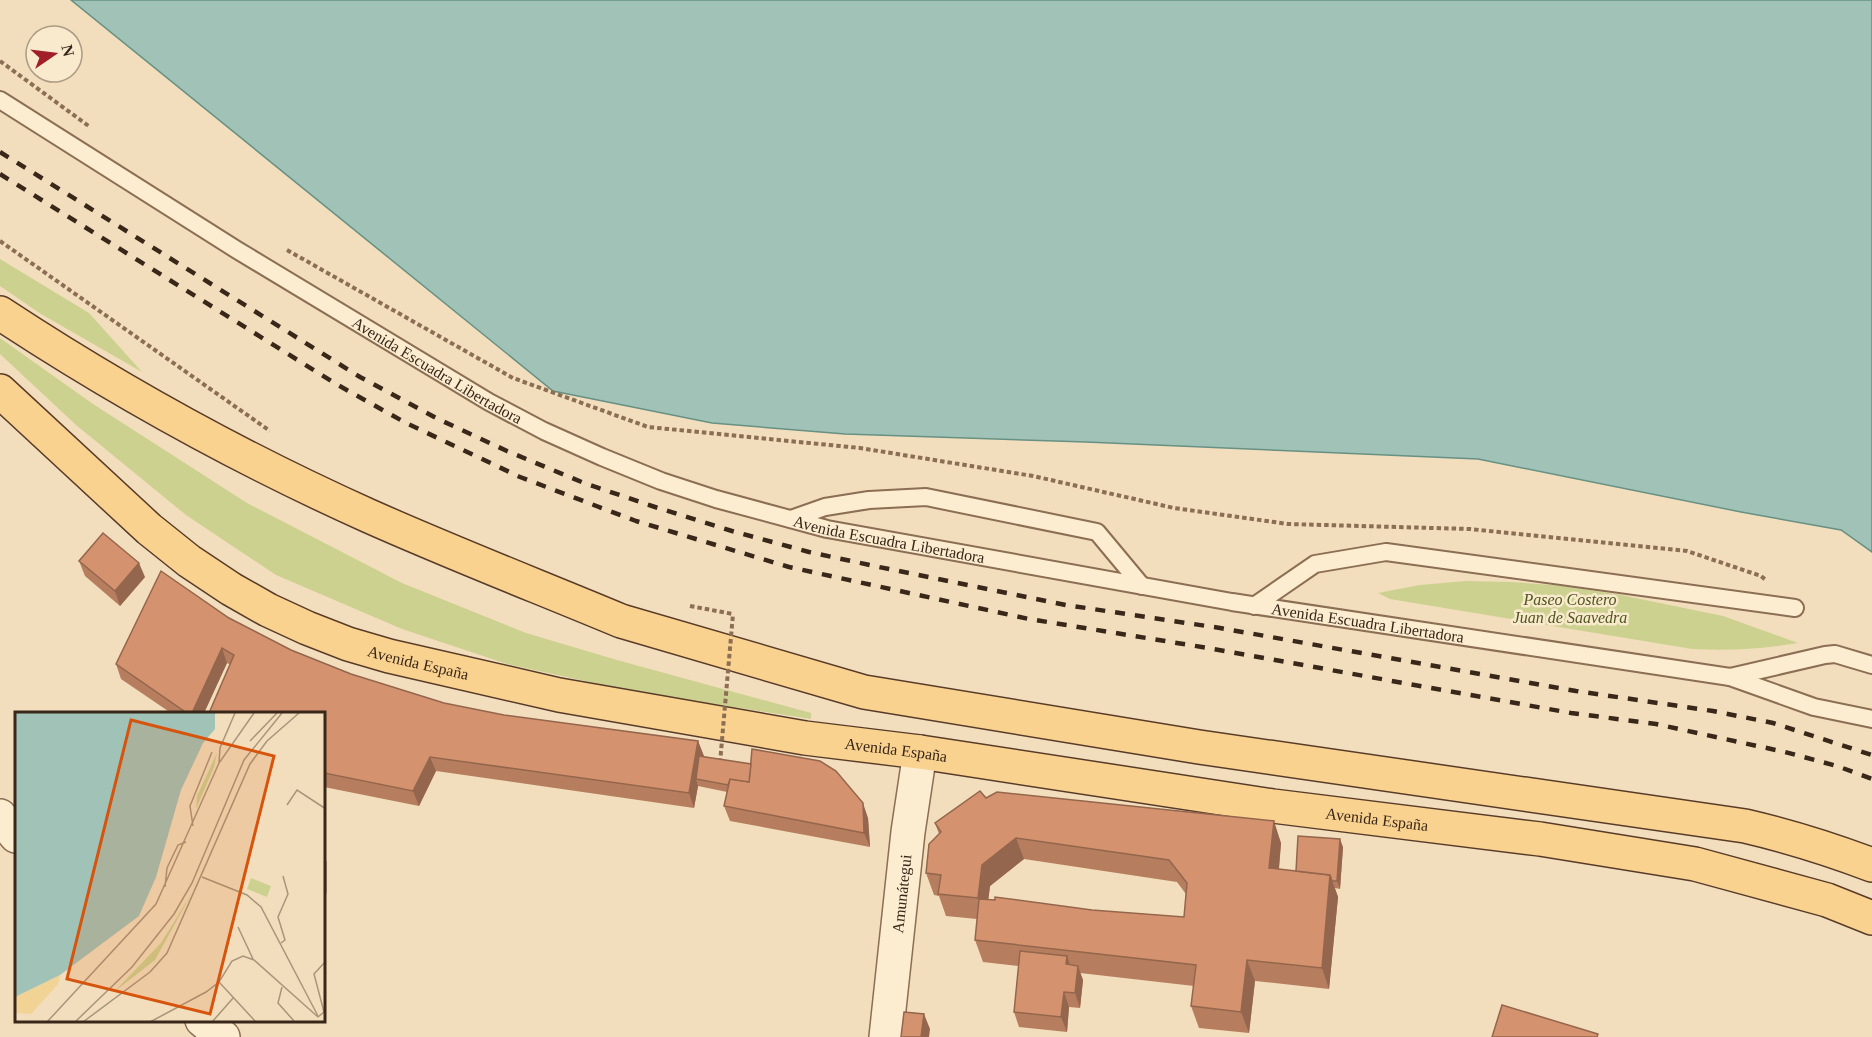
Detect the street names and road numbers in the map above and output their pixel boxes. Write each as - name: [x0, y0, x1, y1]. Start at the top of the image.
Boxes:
- street label: Avenida Escuadra Libertadora: [349, 314, 525, 427]
- street label: Avenida Escuadra Libertadora: [792, 512, 986, 566]
- street label: Avenida Escuadra Libertadora: [1270, 600, 1465, 646]
- street label: Avenida España: [366, 642, 470, 683]
- street label: Avenida España: [844, 735, 949, 765]
- street label: Avenida España: [1325, 805, 1429, 834]
- street label: Amunátegui: [889, 853, 915, 934]

